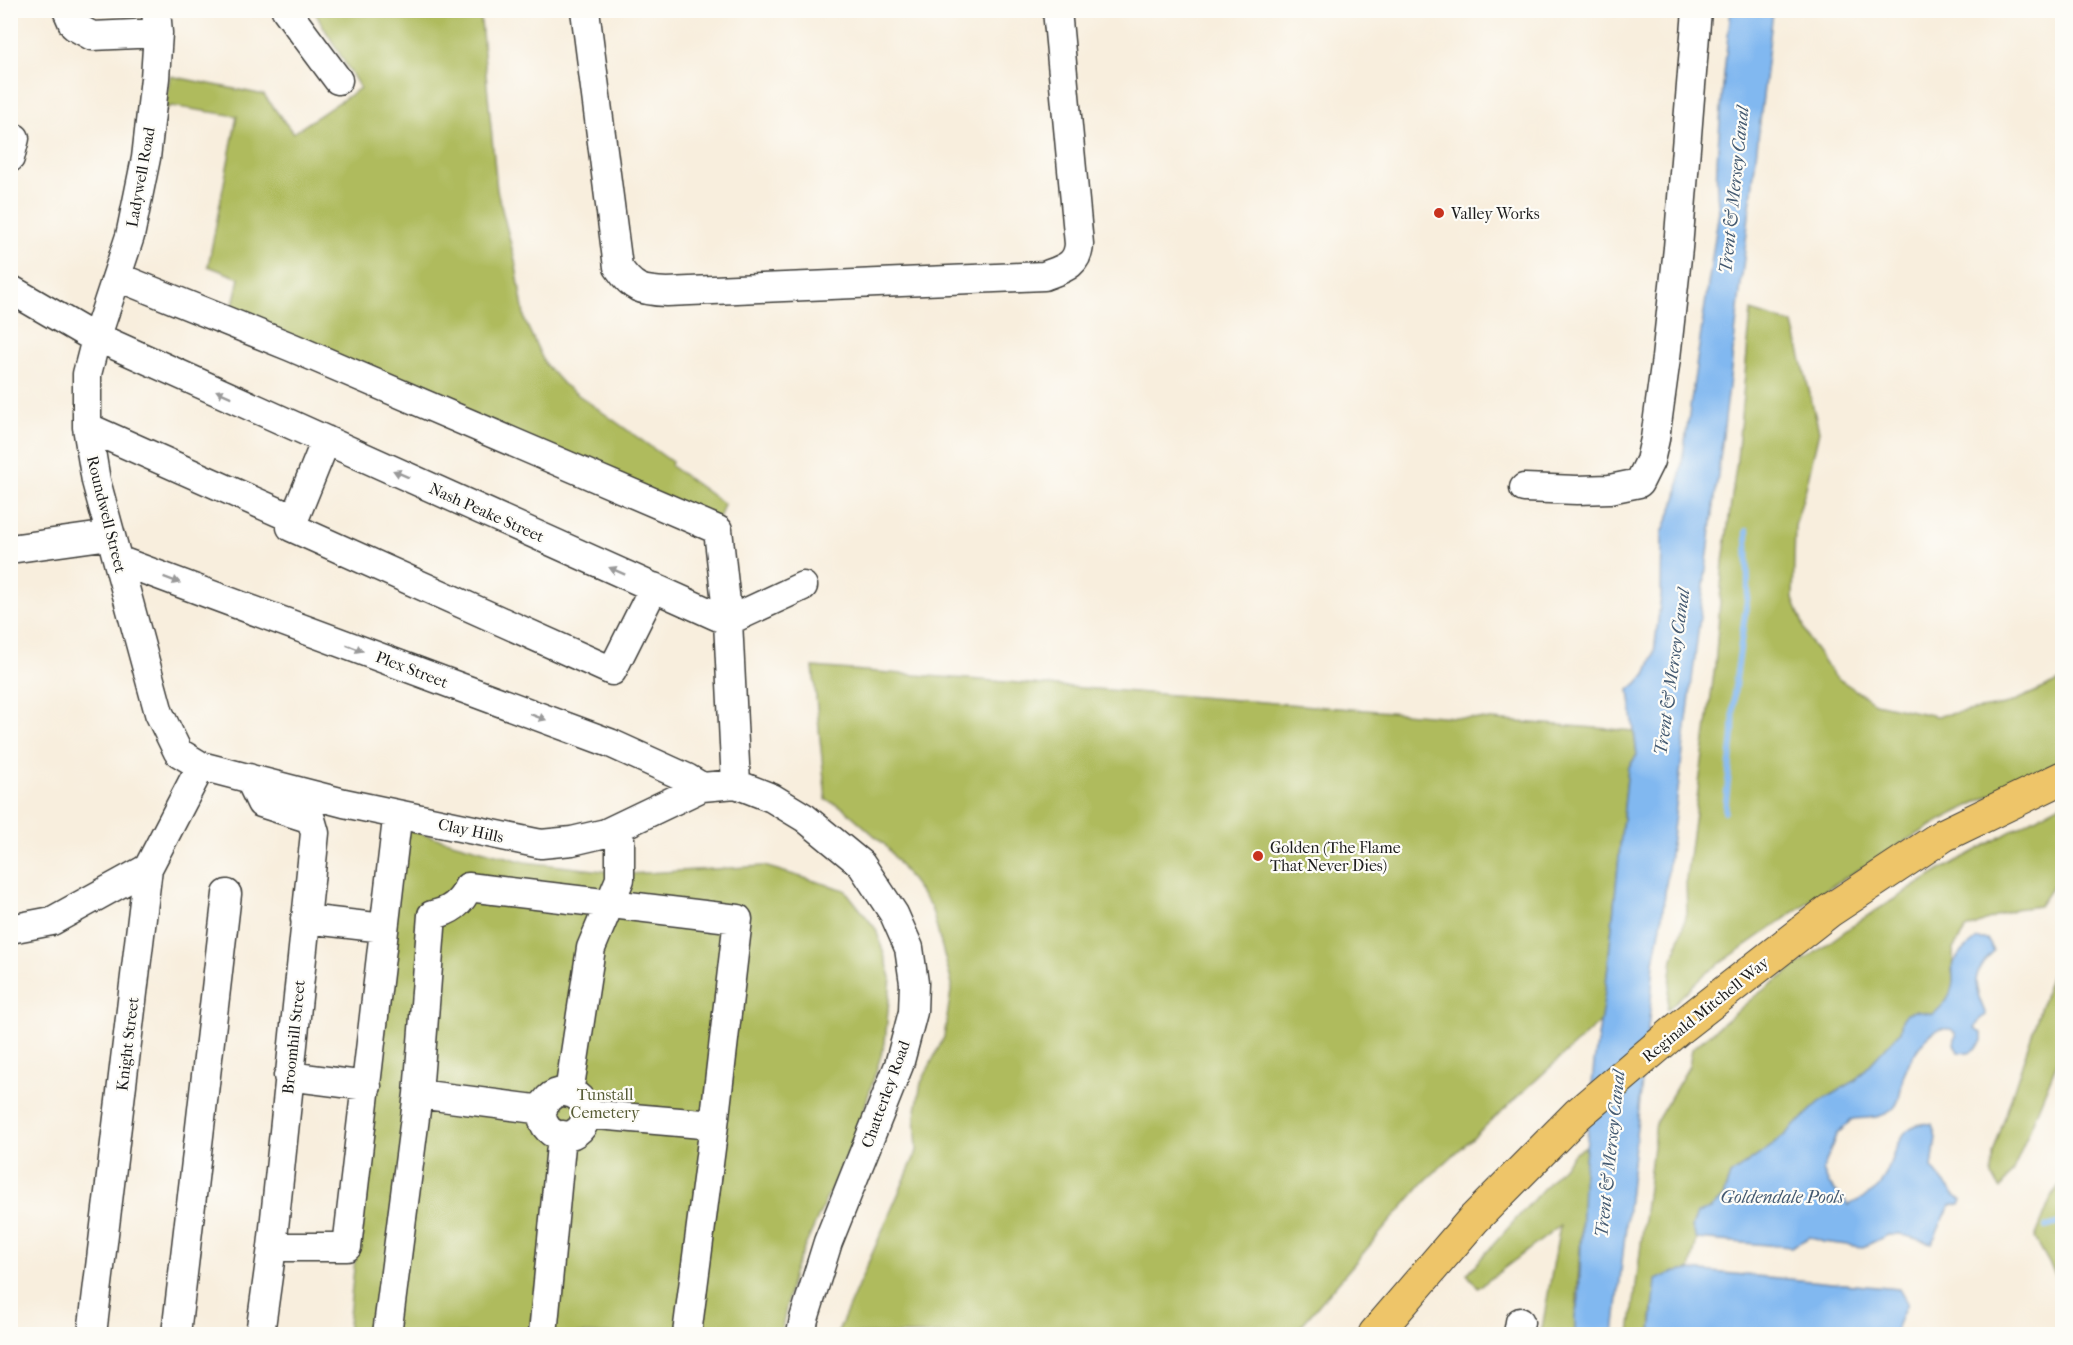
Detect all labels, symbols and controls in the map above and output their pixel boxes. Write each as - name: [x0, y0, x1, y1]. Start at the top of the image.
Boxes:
- water label: Trent & Mersey Canal: [1715, 103, 1754, 275]
- street label: Ladywell Road: [122, 125, 159, 229]
- place label: Valley Works: [1450, 204, 1540, 223]
- marker: Valley Works: [1432, 206, 1446, 220]
- one-way arrow: [215, 389, 232, 398]
- street label: Roundwell Street: [83, 454, 130, 575]
- one-way arrow: [393, 469, 410, 478]
- street label: Nash Peake Street: [426, 479, 547, 546]
- one-way arrow: [608, 566, 626, 576]
- one-way arrow: [164, 575, 182, 585]
- water label: Trent & Mersey Canal: [1650, 585, 1695, 757]
- one-way arrow: [346, 644, 364, 653]
- street label: Plex Street: [373, 647, 451, 692]
- one-way arrow: [529, 712, 547, 722]
- street label: Clay Hills: [436, 814, 505, 847]
- place label: Golden (The Flame That Never Dies): [1270, 838, 1401, 875]
- marker: Golden (The Flame That Never Dies): [1251, 849, 1265, 863]
- street label: Reginald Mitchell Way: [1638, 952, 1773, 1066]
- street label: Broomhill Street: [278, 979, 309, 1095]
- street label: Knight Street: [112, 996, 143, 1092]
- street label: Chatterley Road: [857, 1038, 914, 1150]
- water label: Trent & Mersey Canal: [1591, 1067, 1630, 1239]
- park label: Tunstall Cemetery: [571, 1085, 640, 1122]
- water label: Goldendale Pools: [1721, 1187, 1844, 1208]

